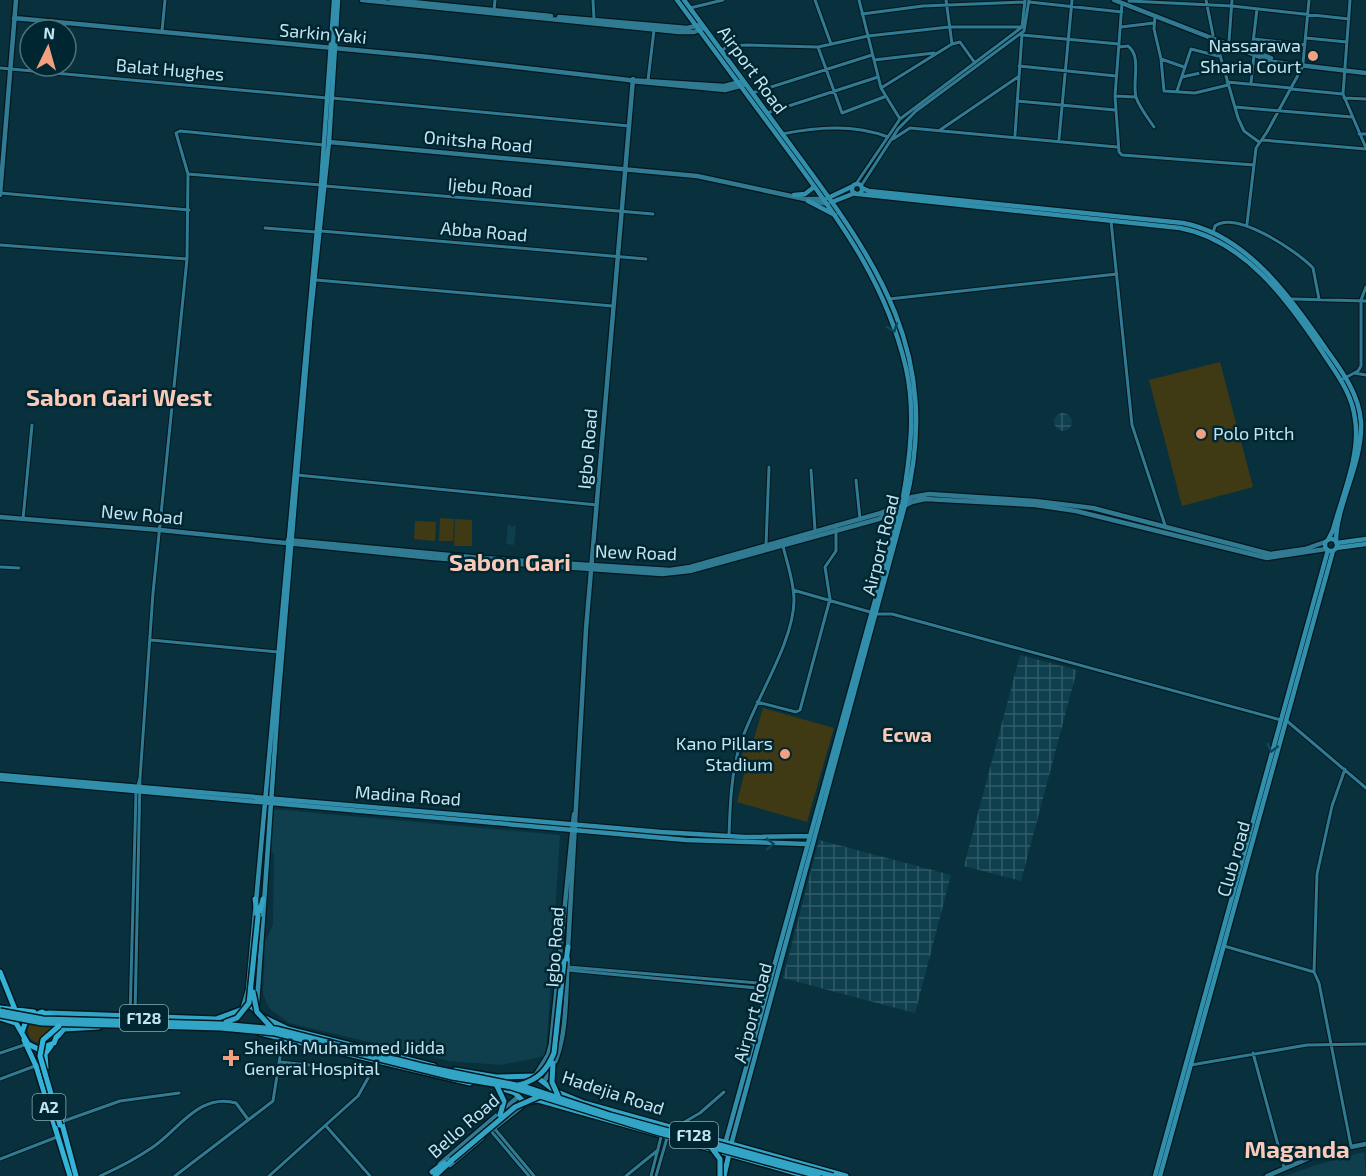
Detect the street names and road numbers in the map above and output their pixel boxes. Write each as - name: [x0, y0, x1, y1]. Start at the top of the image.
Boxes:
- street label: Sarkin Yaki: [279, 18, 368, 48]
- street label: Airport Road: [714, 21, 792, 118]
- street label: Balat Hughes: [115, 53, 225, 85]
- street label: Onitsha Road: [423, 125, 533, 157]
- street label: Ijebu Road: [447, 172, 533, 202]
- street label: Abba Road: [440, 216, 528, 246]
- street label: Igbo Road: [573, 408, 601, 490]
- street label: Airport Road: [857, 492, 903, 597]
- street label: New Road: [100, 499, 184, 529]
- street label: New Road: [595, 540, 678, 564]
- street label: Madina Road: [354, 780, 462, 810]
- street label: Club road: [1212, 818, 1254, 899]
- street label: Igbo Road: [540, 906, 568, 988]
- street label: Airport Road: [728, 960, 776, 1065]
- road number: F128: [120, 1005, 168, 1031]
- street label: Hadejia Road: [559, 1065, 667, 1119]
- street label: Bello Road: [423, 1088, 503, 1162]
- road number: A2: [32, 1094, 66, 1120]
- road number: F128: [670, 1122, 718, 1148]

